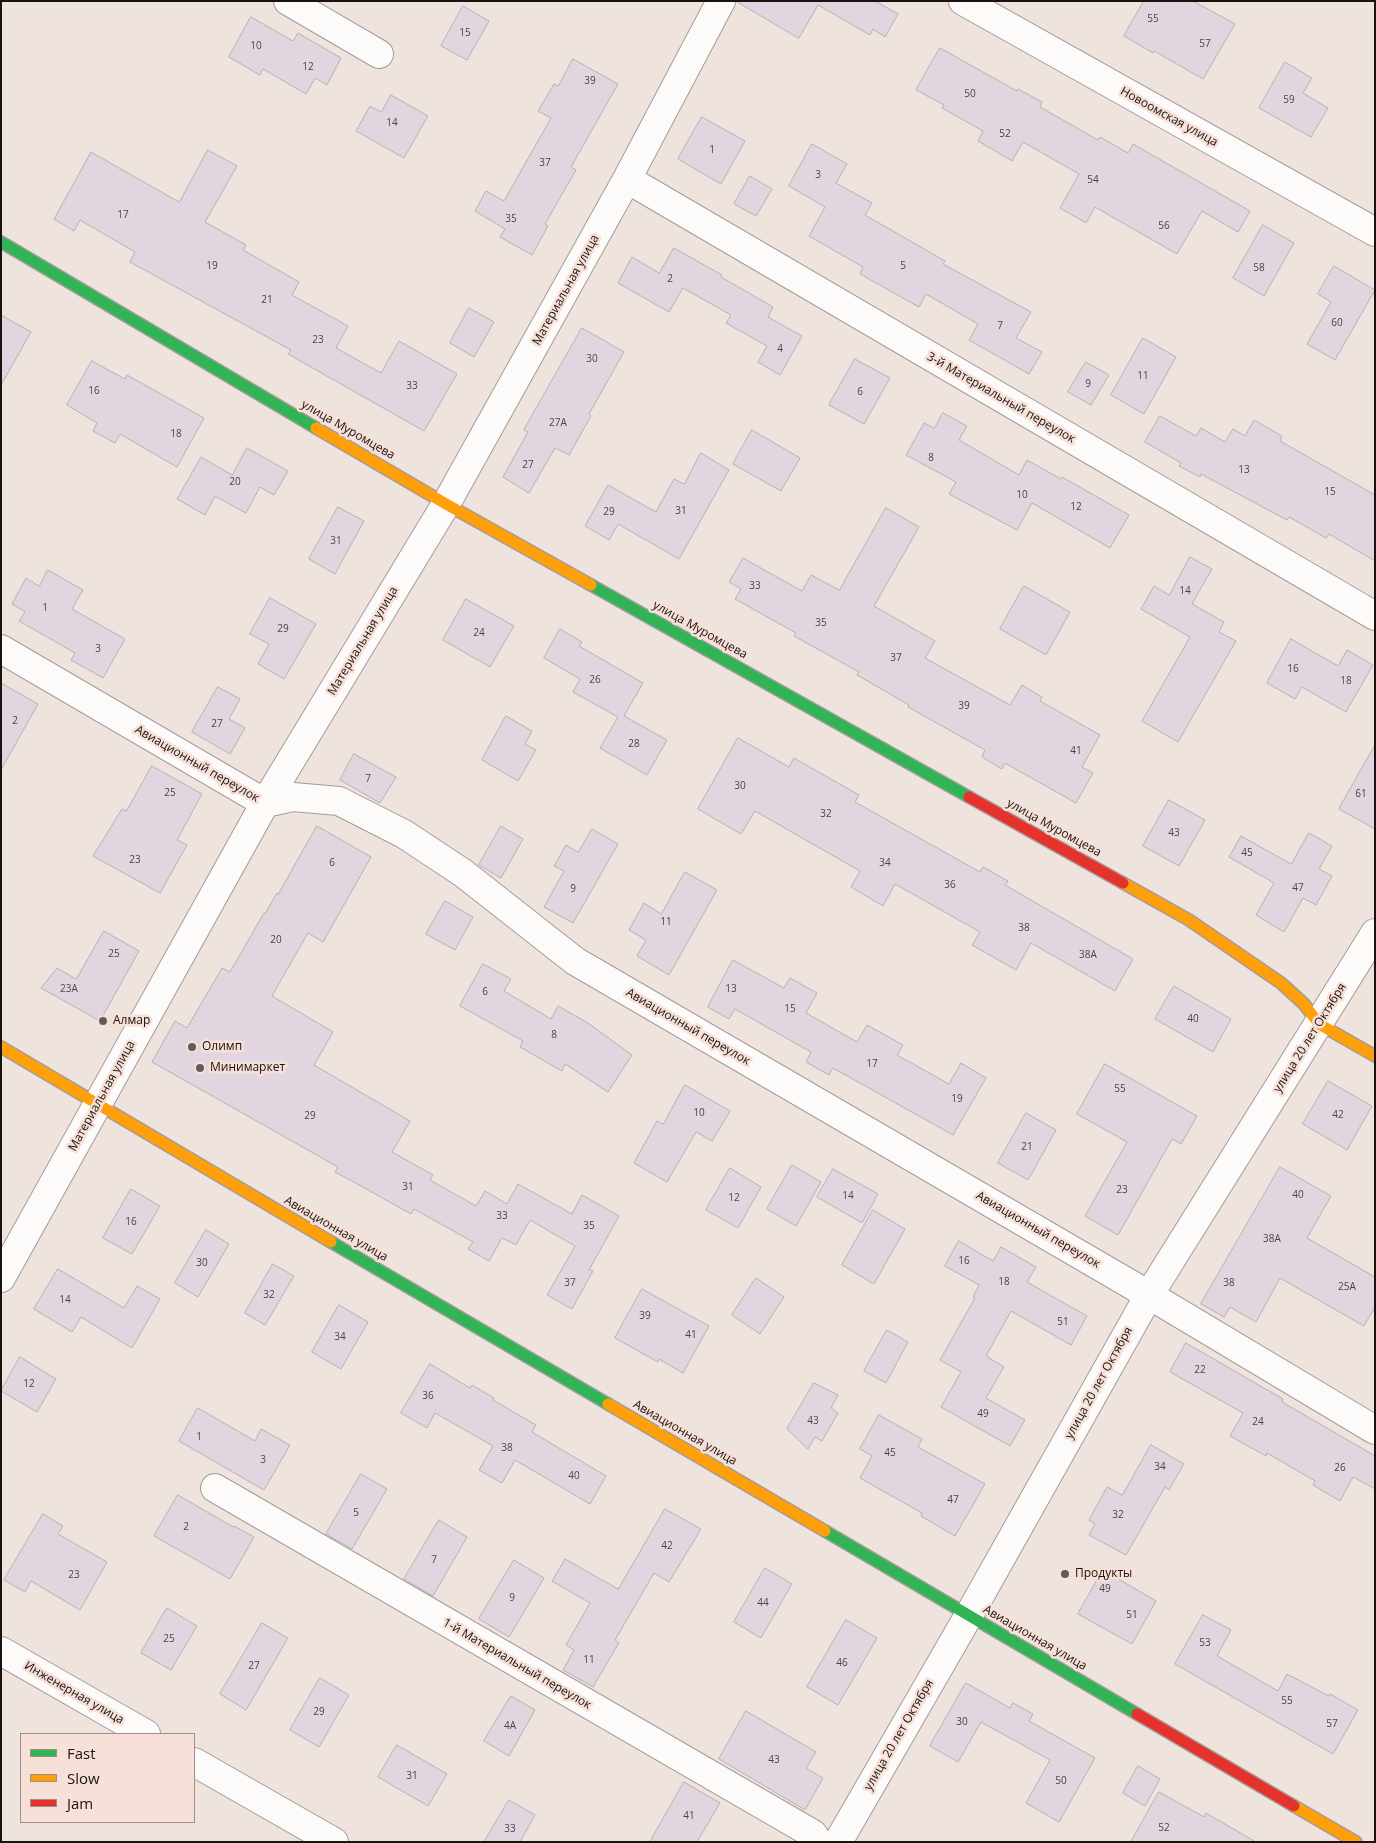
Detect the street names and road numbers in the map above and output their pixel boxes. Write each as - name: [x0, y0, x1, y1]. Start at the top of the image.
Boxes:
- street label: Новоомская улица: [1118, 84, 1220, 150]
- street label: Материальная улица: [530, 232, 602, 348]
- street label: 3-й Материальный переулок: [924, 350, 1078, 446]
- street label: улица Муромцева: [299, 397, 397, 463]
- street label: Материальная улица: [325, 584, 401, 698]
- street label: улица Муромцева: [650, 598, 750, 662]
- street label: Авиационный переулок: [132, 723, 262, 805]
- street label: улица Муромцева: [1004, 796, 1104, 860]
- street label: улица 20 лет Октября: [1271, 981, 1349, 1095]
- street label: Авиационный переулок: [623, 986, 753, 1068]
- street label: Материальная улица: [66, 1038, 138, 1154]
- street label: Авиационный переулок: [973, 1189, 1103, 1271]
- street label: Авиационная улица: [282, 1193, 390, 1265]
- street label: улица 20 лет Октября: [1062, 1324, 1136, 1442]
- street label: Авиационная улица: [631, 1397, 739, 1469]
- street label: Авиационная улица: [981, 1602, 1089, 1674]
- street label: 1-й Материальный переулок: [440, 1616, 594, 1712]
- street label: Инженерная улица: [22, 1659, 126, 1727]
- street label: улица 20 лет Октября: [861, 1677, 937, 1793]

